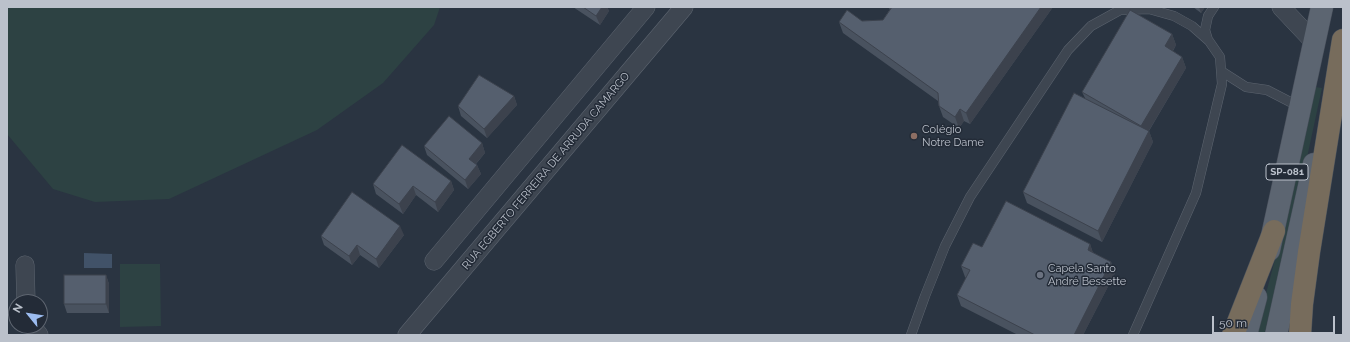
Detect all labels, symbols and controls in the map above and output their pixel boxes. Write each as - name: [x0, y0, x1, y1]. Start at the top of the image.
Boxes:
- street label: RUA EGBERTO FERREIRA DE ARRUDA CAMARGO: [460, 70, 632, 272]
- place label: Colégio Notre Dame: [922, 123, 984, 149]
- marker: Colégio Notre Dame: [909, 131, 919, 141]
- road number: SP-081: [1266, 164, 1308, 180]
- place label: Capela Santo André Bessette: [1048, 262, 1126, 288]
- marker: Capela Santo André Bessette: [1035, 270, 1045, 280]
- north arrow: [8, 294, 48, 334]
- text: N: [10, 301, 26, 315]
- scale bar: [1214, 308, 1337, 334]
- text: 50 m: [1219, 316, 1247, 330]

